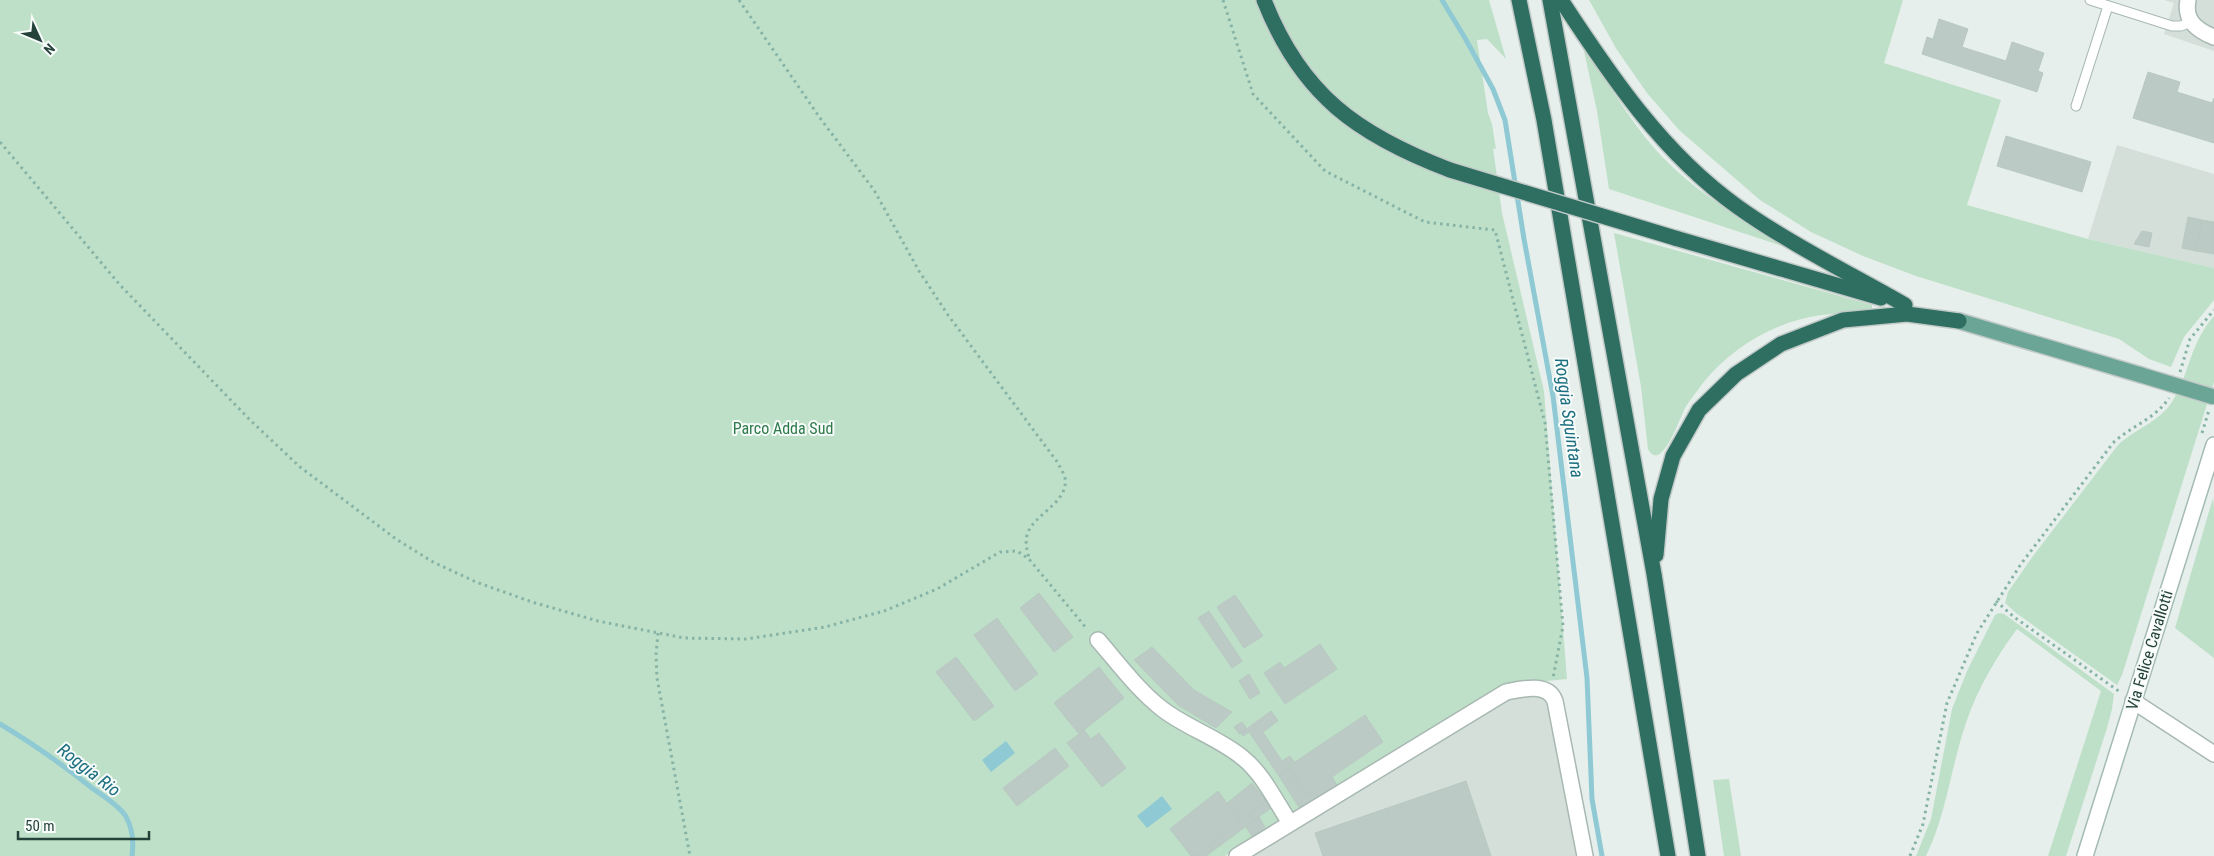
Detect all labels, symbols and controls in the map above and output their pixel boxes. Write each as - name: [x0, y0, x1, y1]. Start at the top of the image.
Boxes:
- north arrow: [15, 15, 65, 65]
- text: N: [41, 40, 58, 58]
- water label: Roggia Squintana: [1551, 357, 1588, 479]
- park label: Parco Adda Sud: [733, 419, 833, 438]
- street label: Via Felice Cavallotti: [2122, 588, 2177, 712]
- water label: Roggia Rio: [54, 739, 125, 801]
- scale bar: [18, 808, 149, 840]
- text: 50 m: [25, 817, 55, 835]

